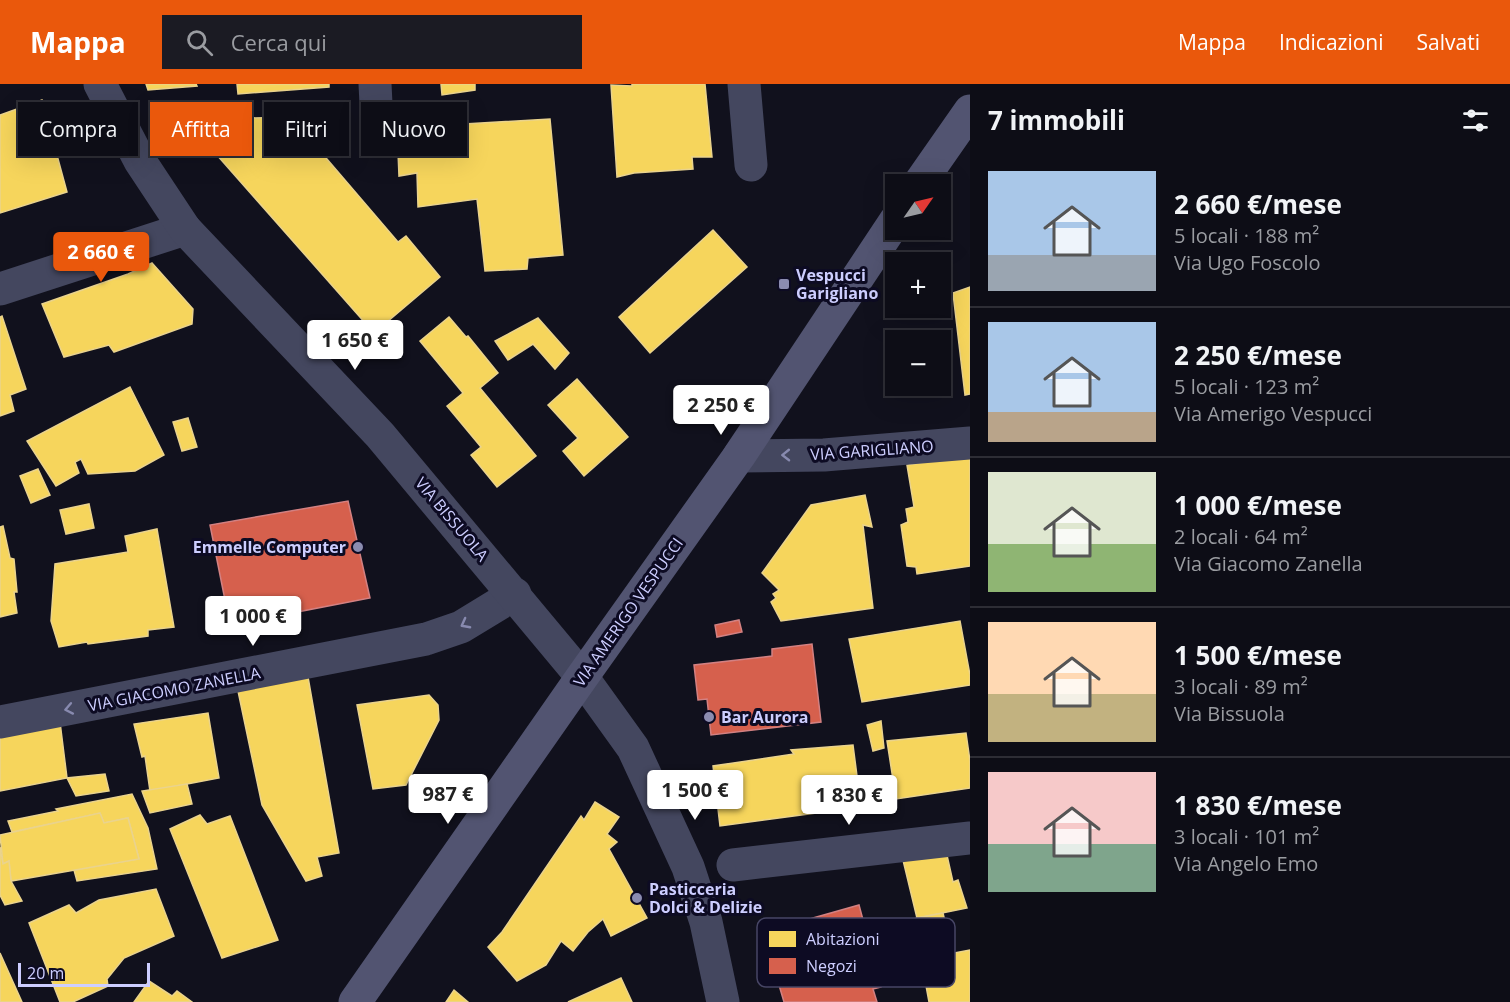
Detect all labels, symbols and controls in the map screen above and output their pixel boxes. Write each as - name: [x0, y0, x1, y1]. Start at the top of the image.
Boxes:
- search box: [162, 15, 582, 69]
- text: Mappa: [30, 23, 126, 61]
- icon: search: [183, 26, 216, 59]
- text: Cerca qui: [231, 27, 327, 57]
- text: Mappa: [1178, 28, 1246, 56]
- text: Indicazioni: [1279, 28, 1384, 56]
- text: Salvati: [1417, 28, 1480, 56]
- chip: Compra: [18, 102, 138, 156]
- chip: Affitta: [150, 102, 252, 156]
- chip: Filtri: [264, 102, 349, 156]
- chip: Nuovo: [361, 102, 467, 156]
- text: 7 immobili: [988, 102, 1125, 138]
- icon: filters: [1459, 104, 1492, 137]
- north arrow: [885, 174, 951, 240]
- map controls: [885, 174, 951, 396]
- text: 2 660 €/mese: [1174, 186, 1342, 222]
- icon: home: [1036, 195, 1108, 267]
- text: 5 locali · 188 m²: [1174, 222, 1319, 249]
- pin: 2 660 €: [46, 232, 156, 283]
- text: 2 660 €: [67, 238, 135, 265]
- text: Via Ugo Foscolo: [1174, 249, 1321, 276]
- button: +: [885, 252, 951, 318]
- place label: Vespucci Garigliano: [796, 264, 878, 304]
- marker: Vespucci Garigliano: [777, 277, 791, 291]
- pin: 1 650 €: [300, 320, 410, 371]
- text: 1 650 €: [321, 326, 389, 353]
- button: −: [885, 330, 951, 396]
- text: 2 250 €/mese: [1174, 337, 1342, 373]
- icon: home: [1036, 346, 1108, 418]
- text: 5 locali · 123 m²: [1174, 373, 1319, 400]
- pin: 2 250 €: [666, 385, 776, 436]
- text: 2 250 €: [687, 391, 755, 418]
- text: Via Amerigo Vespucci: [1174, 400, 1372, 427]
- street label: VIA GARIGLIANO: [810, 435, 934, 465]
- one-way arrow: [782, 449, 791, 461]
- street label: VIA BISSUOLA: [410, 472, 494, 566]
- text: 1 000 €/mese: [1174, 487, 1342, 523]
- icon: home: [1036, 496, 1108, 568]
- text: 2 locali · 64 m²: [1174, 523, 1308, 550]
- street label: VIA AMERIGO VESPUCCI: [568, 533, 688, 691]
- place label: Emmelle Computer: [193, 536, 346, 558]
- marker: Emmelle Computer: [351, 540, 365, 554]
- text: Via Giacomo Zanella: [1174, 550, 1363, 577]
- pin: 1 000 €: [198, 596, 308, 647]
- text: 1 000 €: [219, 602, 287, 629]
- one-way arrow: [460, 617, 471, 629]
- text: 1 500 €/mese: [1174, 637, 1342, 673]
- icon: home: [1036, 646, 1108, 718]
- street label: VIA GIACOMO ZANELLA: [86, 661, 263, 716]
- text: 3 locali · 89 m²: [1174, 673, 1308, 700]
- text: Via Bissuola: [1174, 700, 1285, 727]
- one-way arrow: [64, 702, 74, 715]
- place label: Bar Aurora: [721, 706, 809, 728]
- marker: Bar Aurora: [702, 710, 716, 724]
- pin: 1 500 €: [640, 770, 750, 821]
- pin: 987 €: [406, 774, 490, 825]
- pin: 1 830 €: [794, 775, 904, 826]
- text: 1 500 €: [661, 776, 729, 803]
- text: 987 €: [423, 780, 473, 807]
- text: 1 830 €: [815, 781, 883, 808]
- text: 1 830 €/mese: [1174, 787, 1342, 823]
- icon: home: [1036, 796, 1108, 868]
- text: 3 locali · 101 m²: [1174, 823, 1319, 850]
- text: Via Angelo Emo: [1174, 850, 1318, 877]
- place label: Pasticceria Dolci & Delizie: [649, 878, 762, 918]
- marker: Pasticceria Dolci & Delizie: [630, 891, 644, 905]
- legend: [757, 918, 955, 987]
- text: Abitazioni: [806, 928, 880, 950]
- text: Negozi: [806, 955, 857, 977]
- scale bar: [18, 960, 150, 988]
- text: 20 m: [27, 962, 64, 984]

